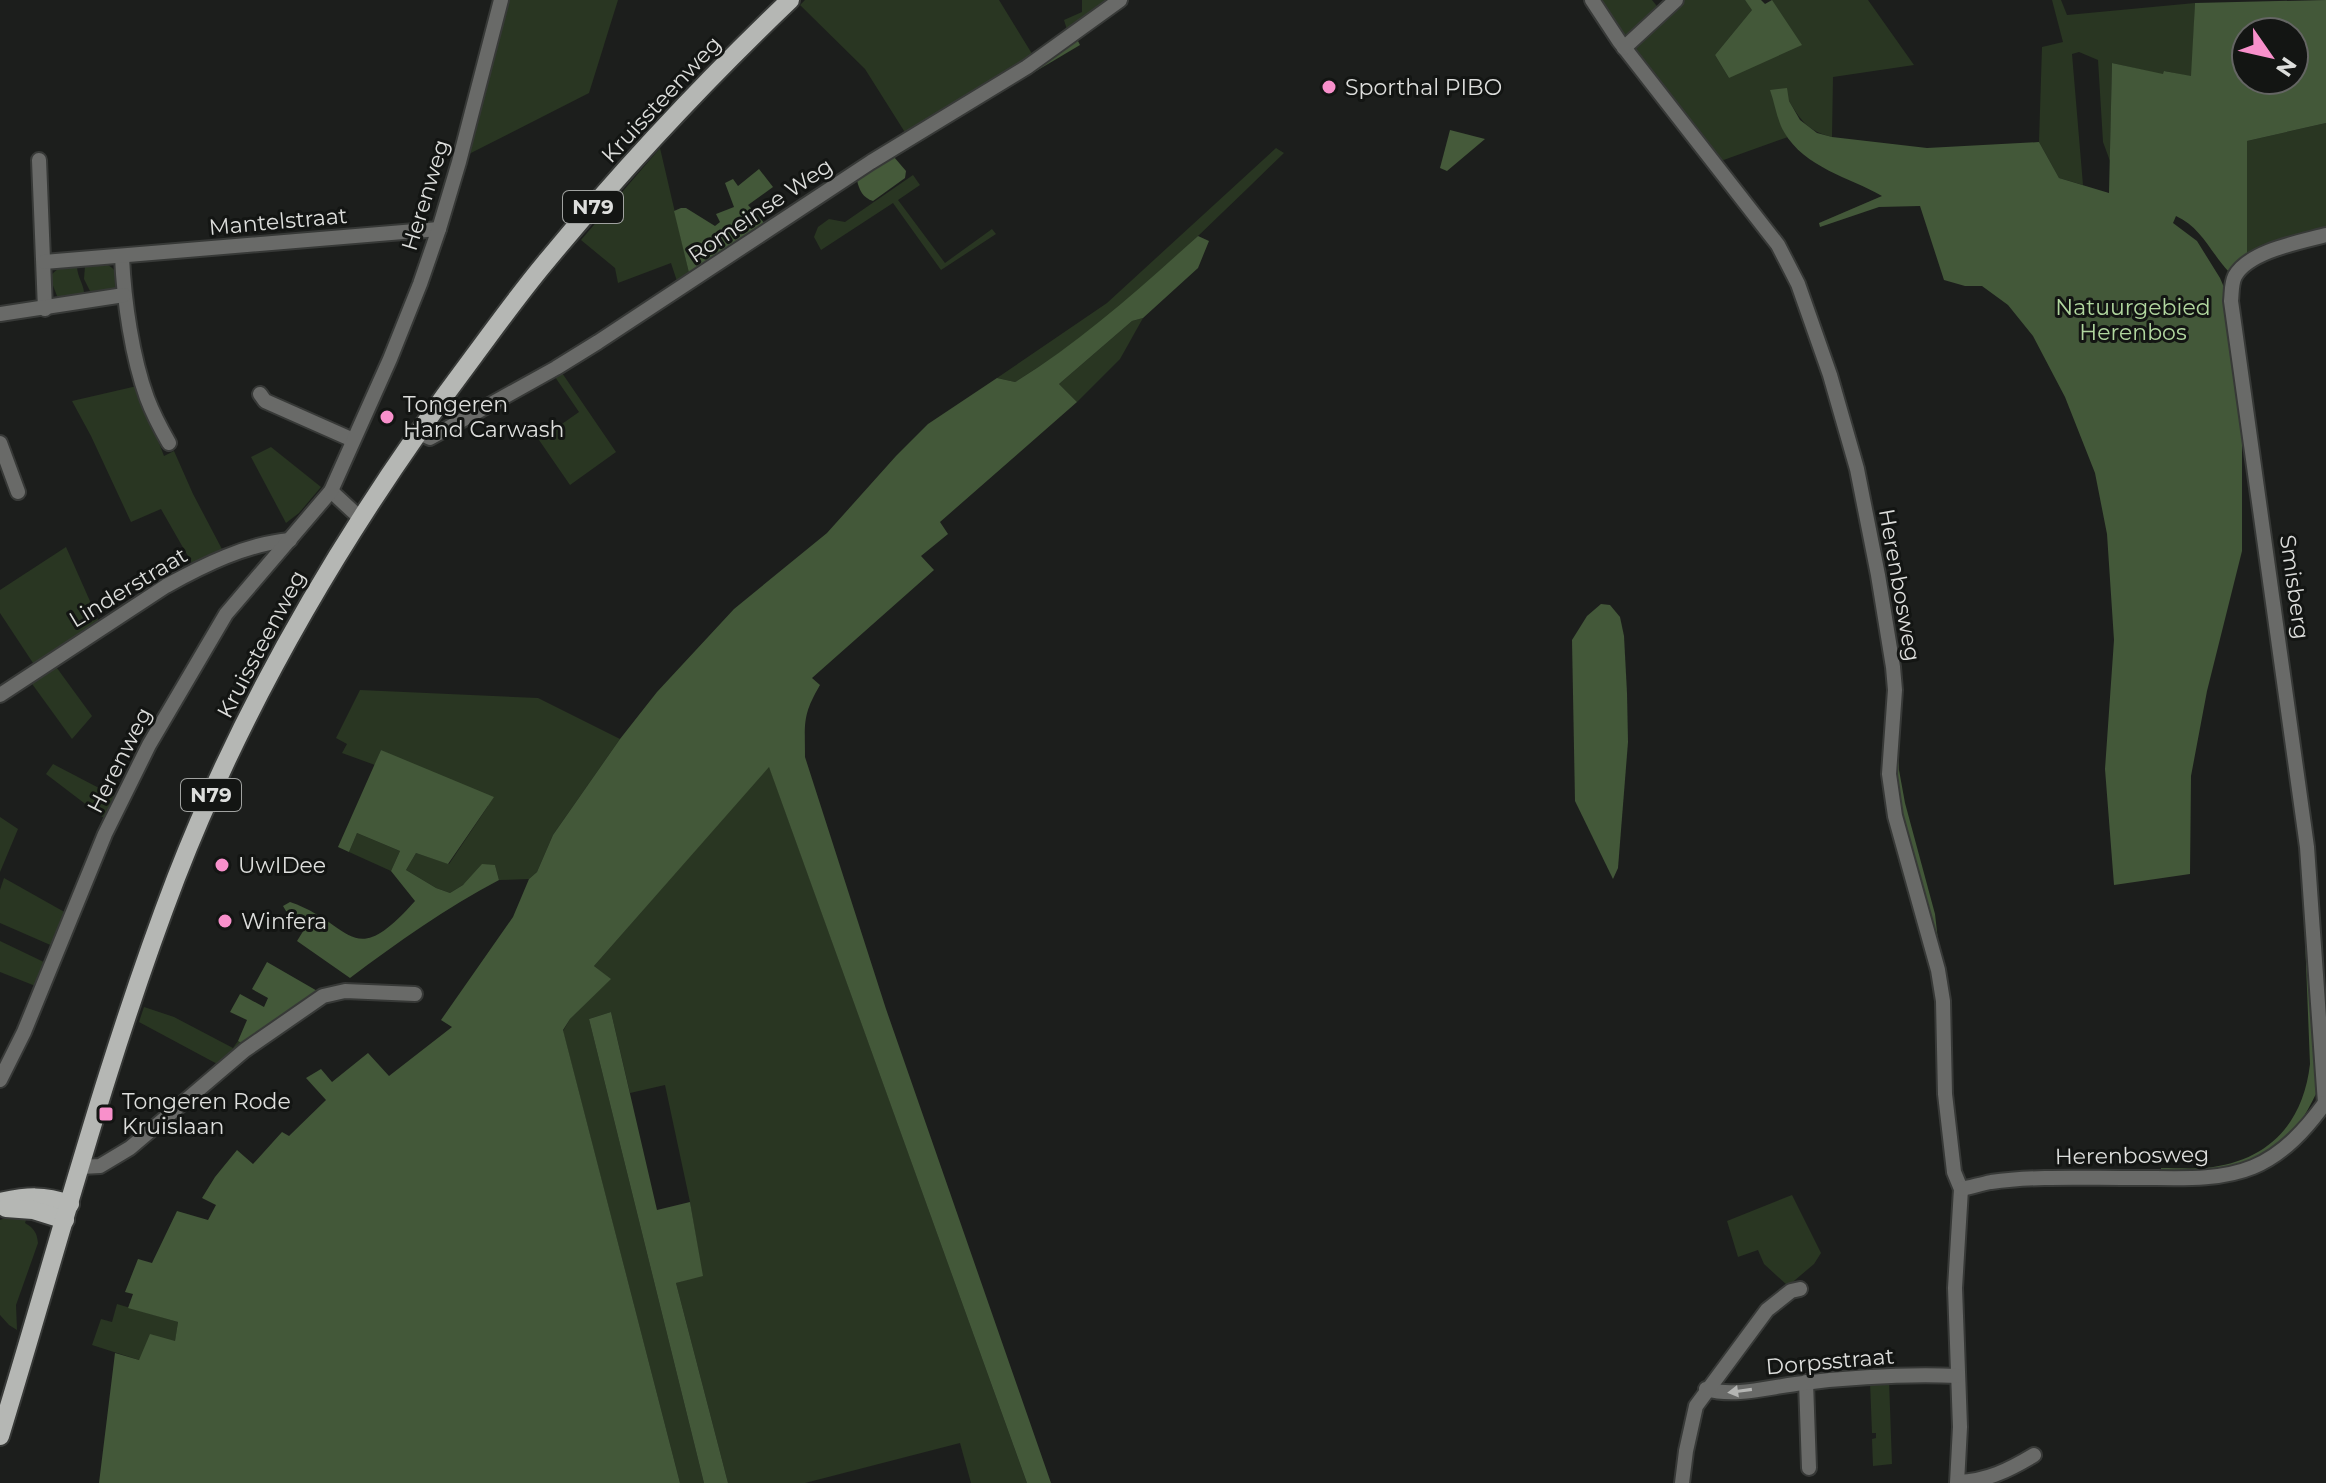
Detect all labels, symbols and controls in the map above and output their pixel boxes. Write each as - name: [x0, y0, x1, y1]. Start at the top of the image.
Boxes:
- north arrow: [2230, 16, 2310, 96]
- street label: Kruissteenweg: [596, 30, 727, 168]
- text: N: [2270, 52, 2302, 82]
- place label: Sporthal PIBO: [1345, 74, 1502, 101]
- marker: Sporthal PIBO: [1320, 78, 1338, 96]
- street label: Herenweg: [396, 136, 455, 254]
- street label: Romeinse Weg: [683, 152, 838, 269]
- road number: N79: [563, 191, 623, 223]
- street label: Mantelstraat: [208, 202, 349, 241]
- park label: Natuurgebied Herenbos: [2055, 294, 2211, 346]
- place label: Tongeren Hand Carwash: [403, 391, 564, 443]
- marker: Tongeren Hand Carwash: [378, 408, 396, 426]
- street label: Herenbosweg: [1873, 507, 1926, 663]
- street label: Smisberg: [2274, 533, 2315, 641]
- street label: Linderstraat: [64, 542, 192, 633]
- street label: Kruissteenweg: [211, 566, 312, 723]
- street label: Herenweg: [81, 703, 158, 818]
- road number: N79: [181, 779, 241, 811]
- place label: UwIDee: [238, 852, 326, 879]
- marker: UwIDee: [213, 856, 231, 874]
- place label: Winfera: [241, 908, 327, 935]
- marker: Winfera: [216, 912, 234, 930]
- place label: Tongeren Rode Kruislaan: [122, 1088, 291, 1140]
- marker: Tongeren Rode Kruislaan: [97, 1105, 115, 1123]
- street label: Herenbosweg: [2055, 1141, 2209, 1170]
- street label: Dorpsstraat: [1765, 1342, 1895, 1381]
- one-way arrow: [1728, 1385, 1753, 1398]

